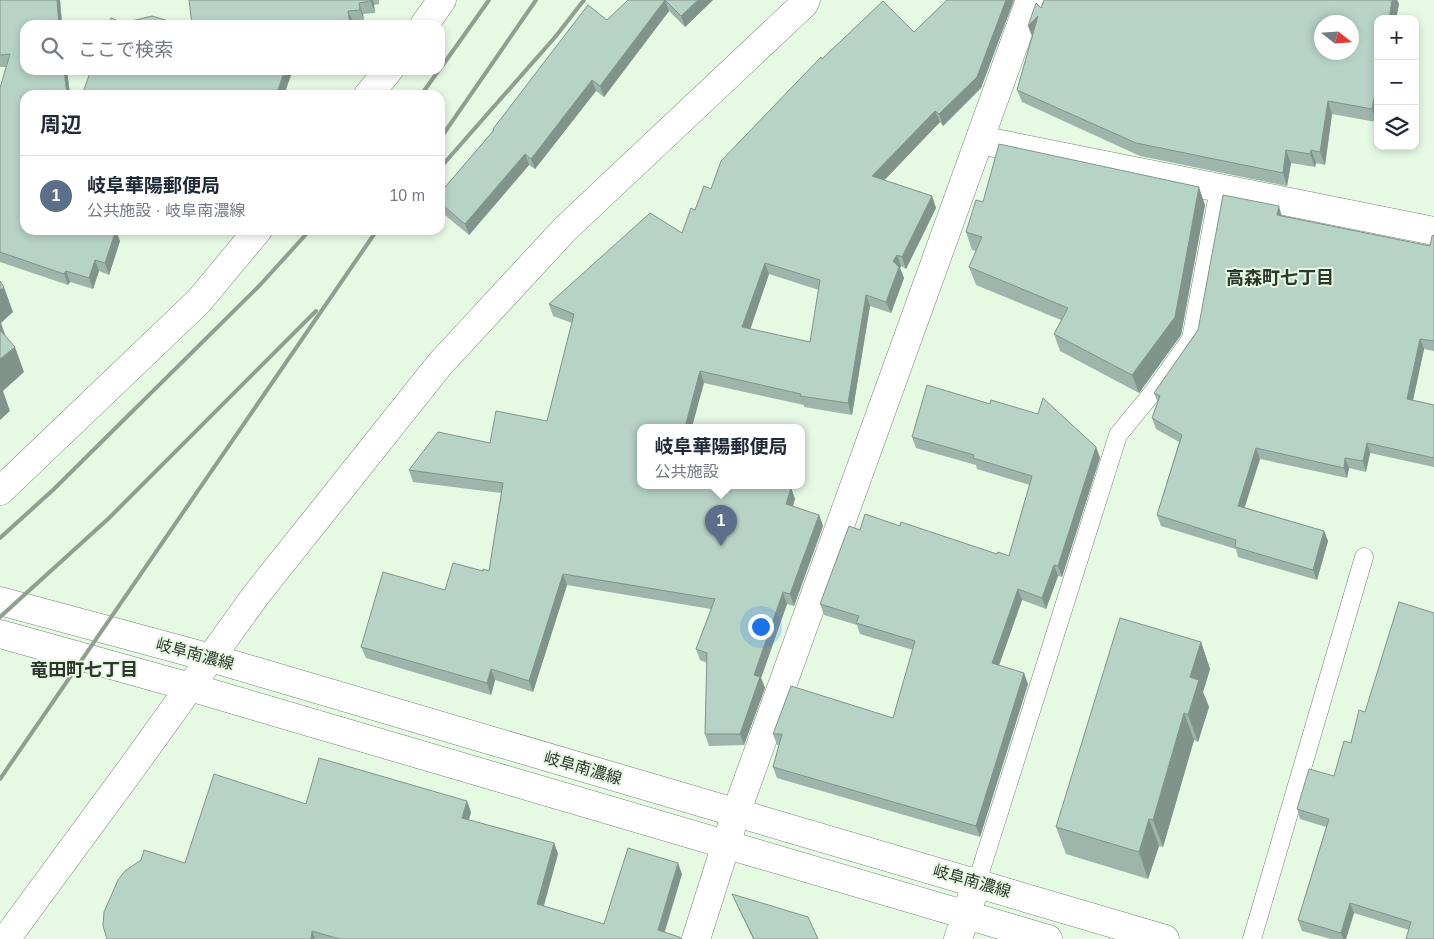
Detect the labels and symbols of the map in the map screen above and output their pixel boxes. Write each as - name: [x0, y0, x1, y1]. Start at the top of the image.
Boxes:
- north arrow: [1314, 15, 1359, 60]
- district label: 高森町七丁目: [1226, 268, 1334, 288]
- pin: 1: [705, 505, 737, 546]
- your location: [748, 614, 774, 640]
- street label: 岐阜南濃線: [154, 635, 236, 673]
- district label: 竜田町七丁目: [30, 660, 138, 680]
- street label: 岐阜南濃線: [542, 749, 624, 787]
- street label: 岐阜南濃線: [931, 862, 1013, 900]

